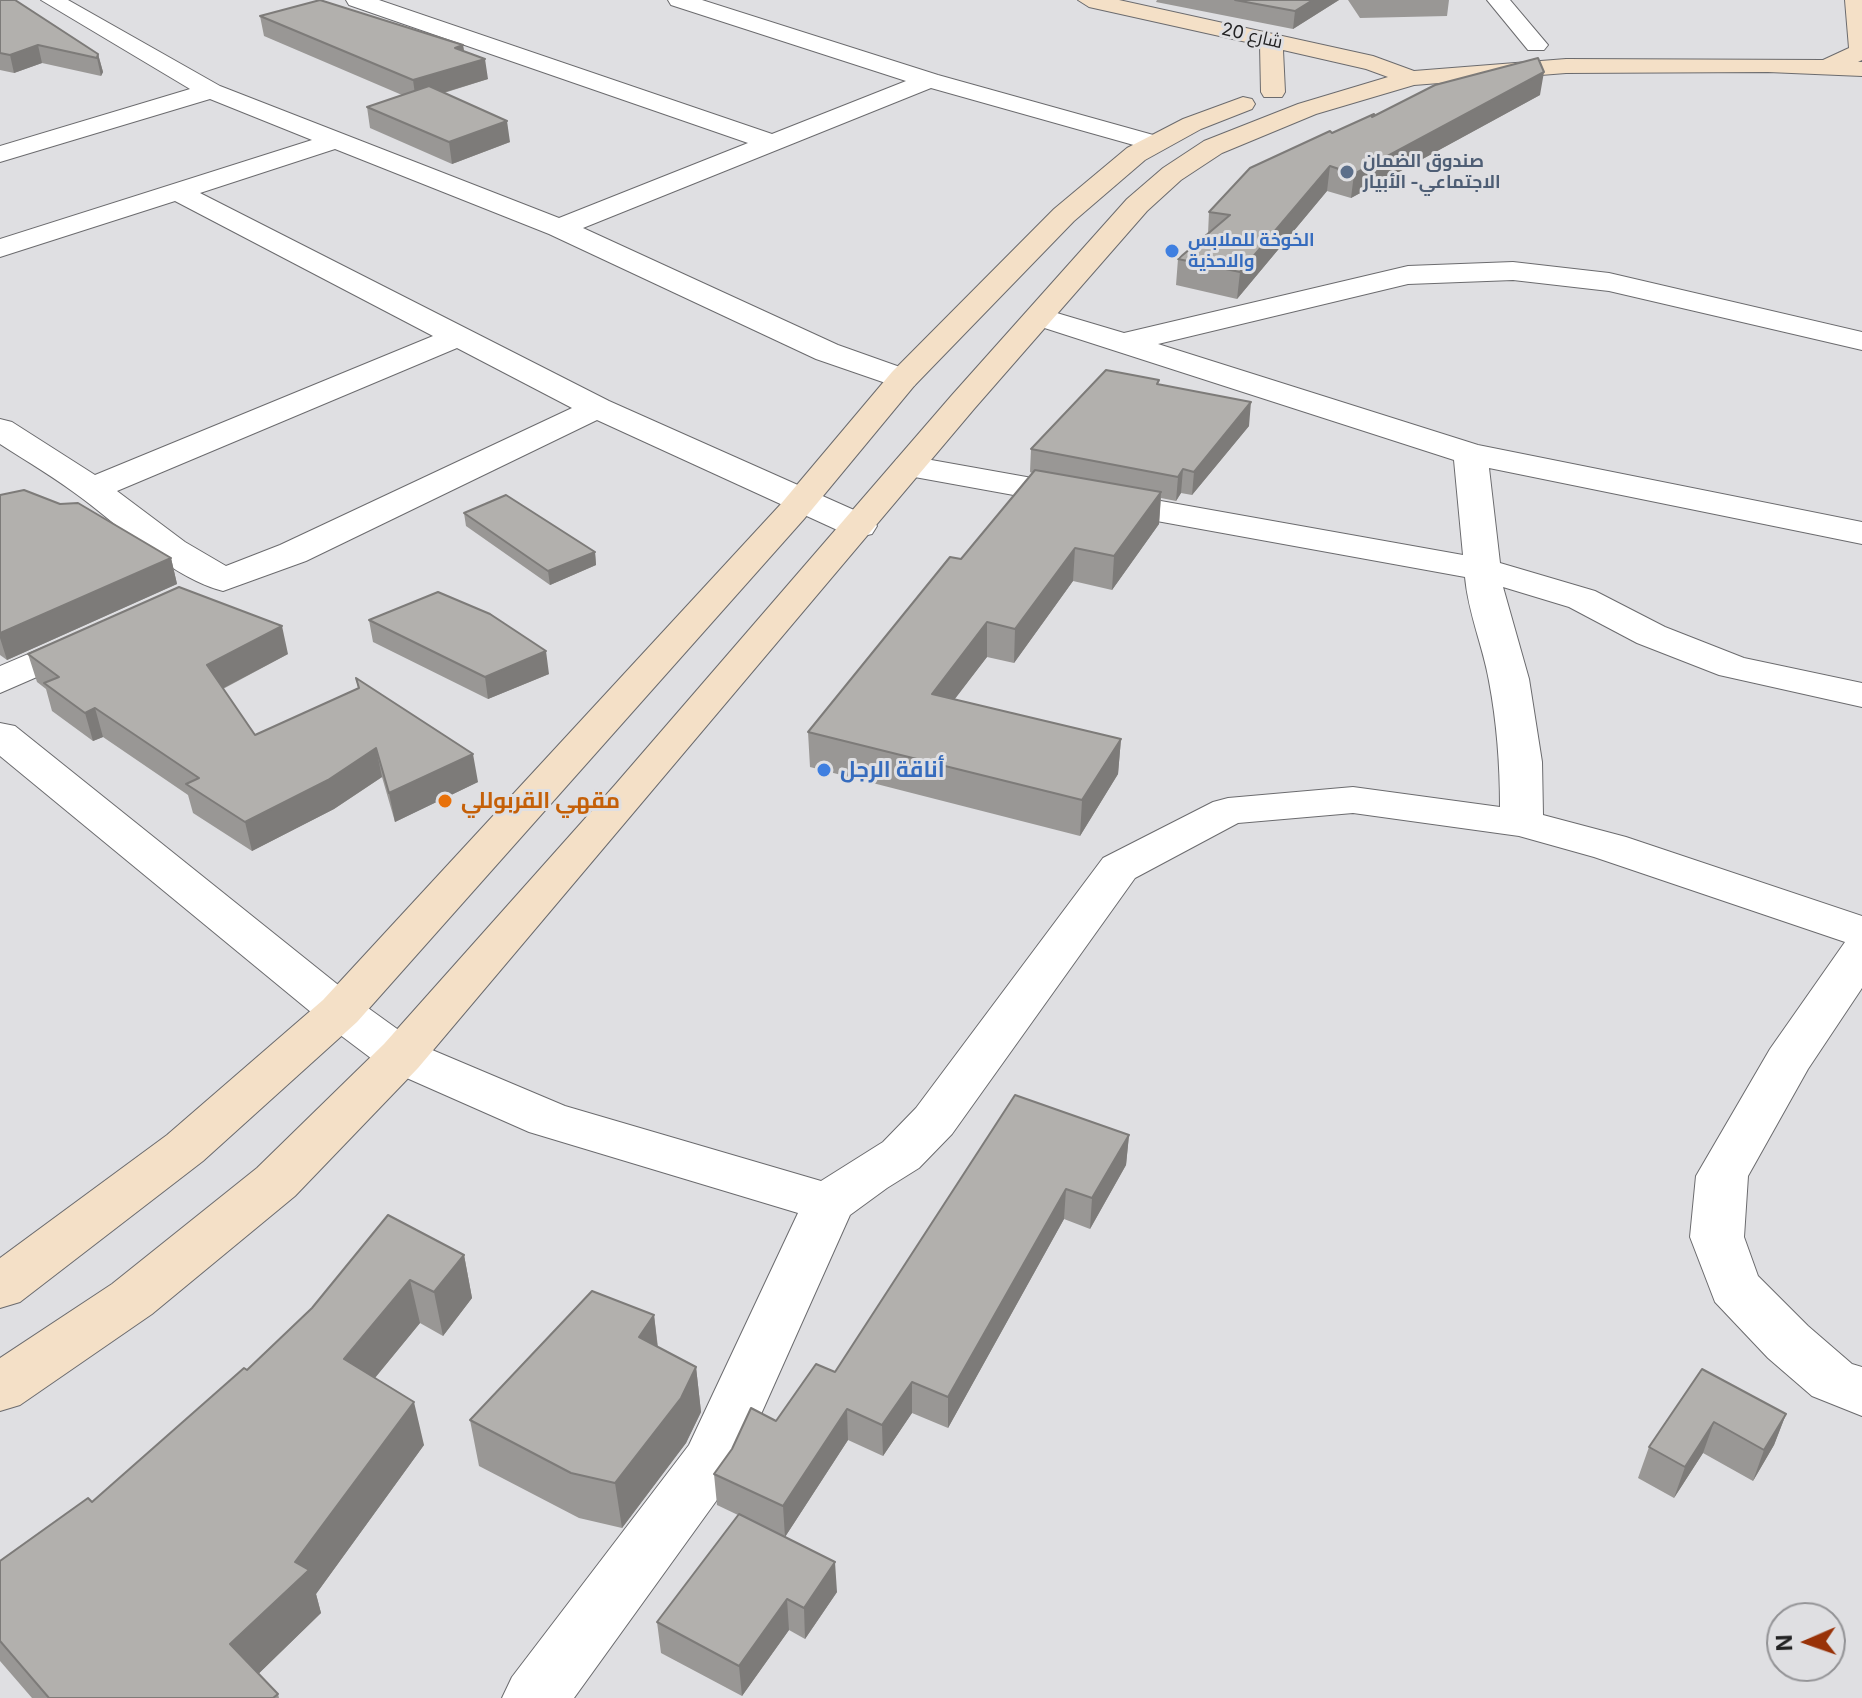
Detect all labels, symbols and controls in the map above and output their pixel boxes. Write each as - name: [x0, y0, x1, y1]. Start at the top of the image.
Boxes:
- street label: شارع 20: [1219, 18, 1285, 54]
- place label: صندوق الضمان الاجتماعي- الأبيار: [1363, 151, 1501, 194]
- marker: صندوق الضمان الاجتماعي- الأبيار: [1338, 163, 1356, 181]
- place label: الخوخة للملابس والاحذية: [1188, 230, 1315, 272]
- marker: الخوخة للملابس والاحذية: [1163, 242, 1181, 260]
- place label: أناقة الرجل: [840, 757, 945, 783]
- marker: أناقة الرجل: [815, 761, 833, 779]
- place label: مقهي القربوللي: [461, 788, 620, 814]
- marker: مقهي القربوللي: [436, 792, 454, 810]
- north arrow: [1766, 1602, 1846, 1682]
- text: N: [1771, 1634, 1797, 1652]

